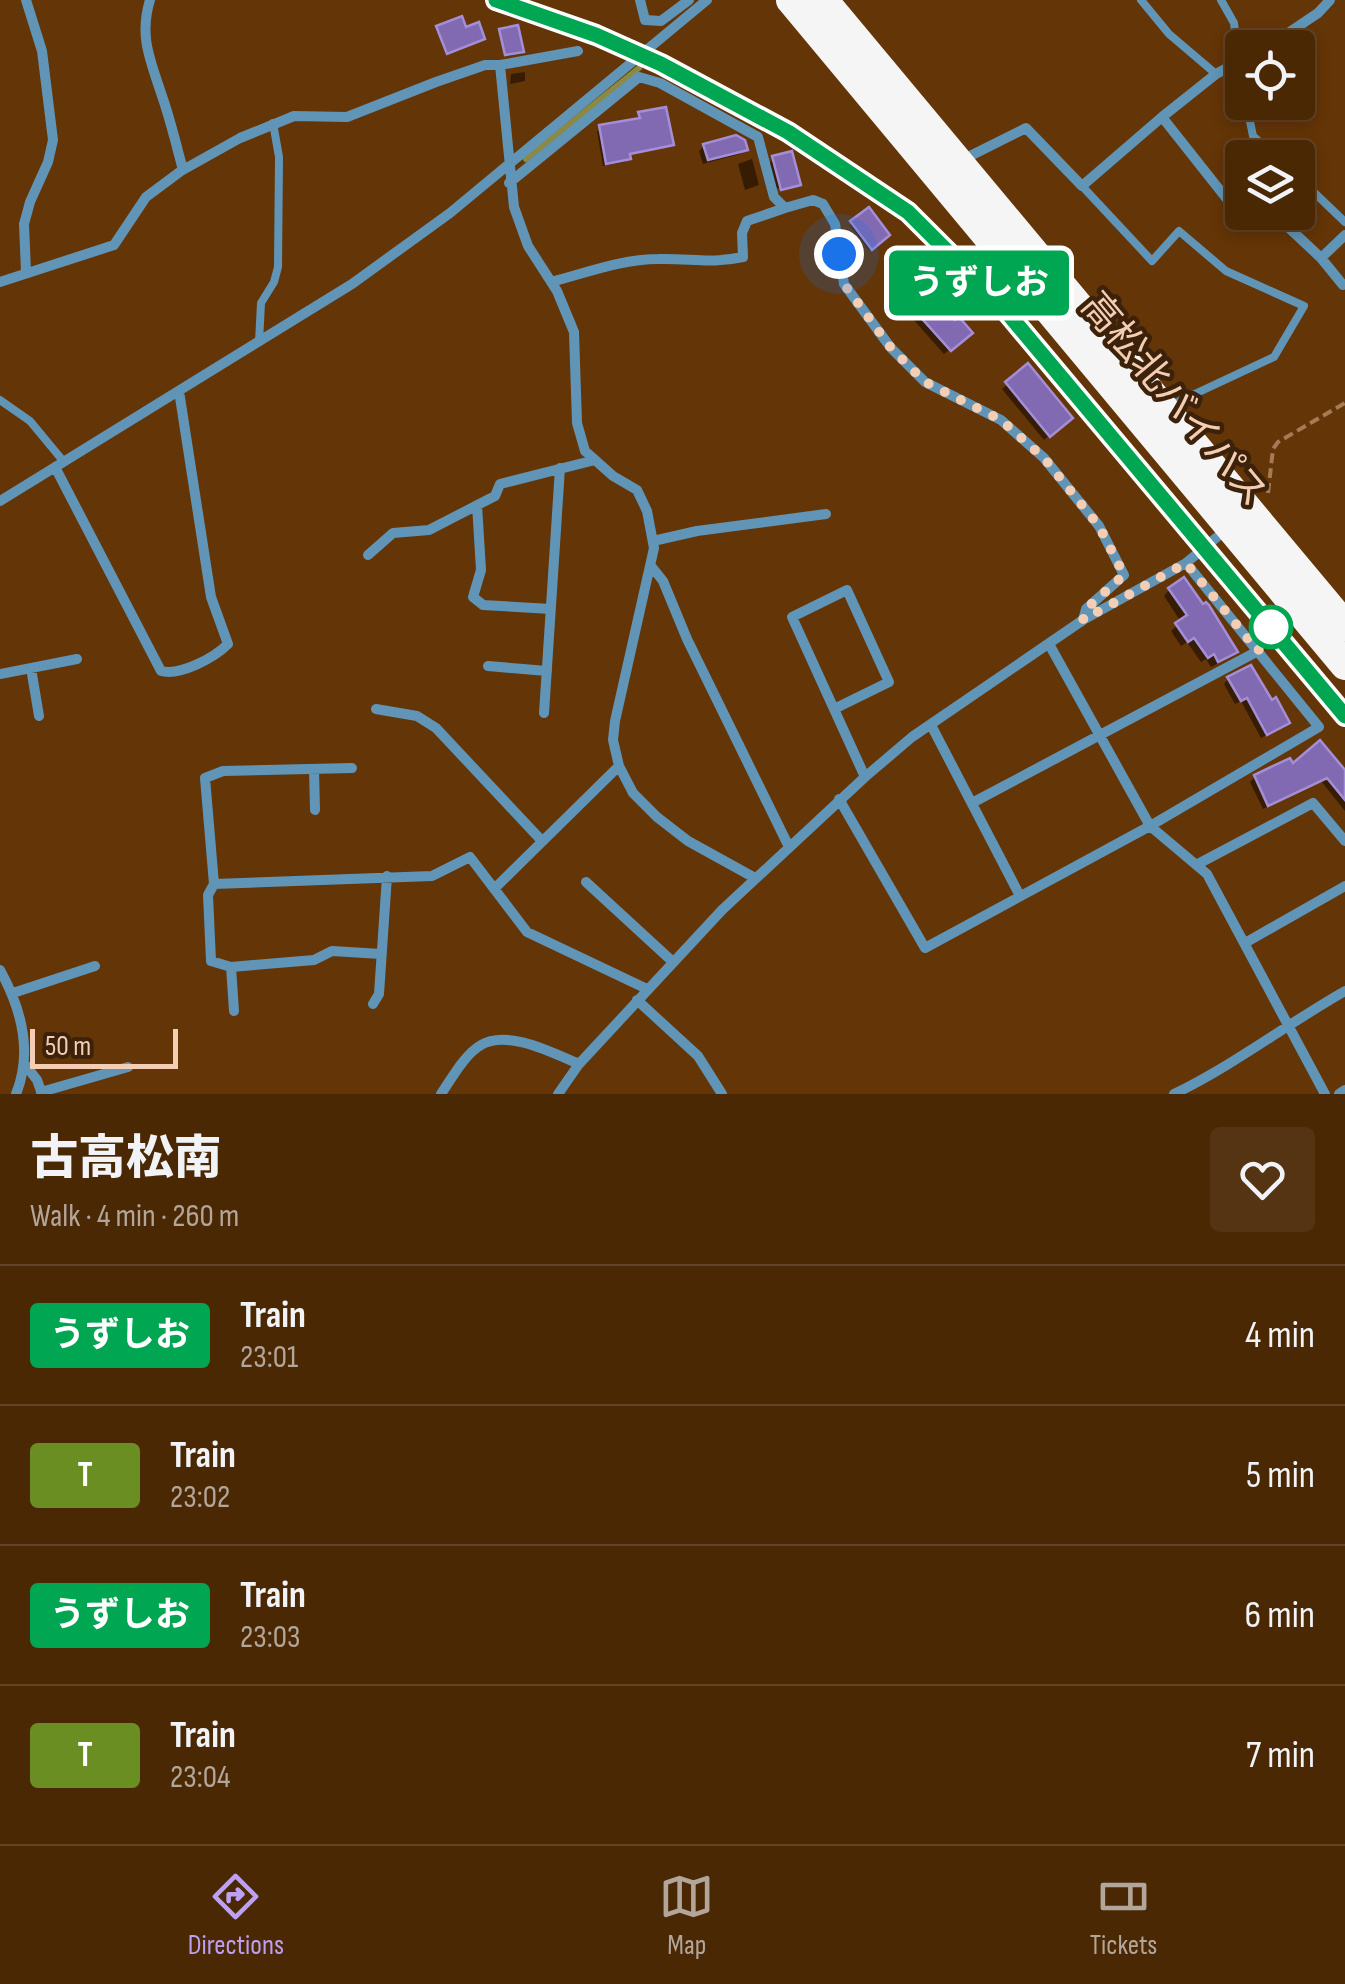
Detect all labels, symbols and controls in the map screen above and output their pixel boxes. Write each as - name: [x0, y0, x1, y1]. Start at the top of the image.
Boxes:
- map controls: [1225, 30, 1315, 230]
- button: locate: [1225, 30, 1315, 120]
- button: layers: [1225, 140, 1315, 230]
- your location: [814, 229, 864, 279]
- line badge: うずしお: [909, 250, 1049, 316]
- text: うずしお: [909, 262, 1049, 305]
- street label: 高松北バイパス: [1071, 284, 1276, 516]
- unlabelled marker: [1250, 606, 1292, 648]
- scale bar: [30, 1024, 178, 1068]
- text: 50 m: [45, 1030, 91, 1063]
- button: heart: [1210, 1127, 1315, 1232]
- text: 古高松南: [30, 1131, 222, 1188]
- text: Walk · 4 min · 260 m: [30, 1197, 239, 1236]
- text: Train: [240, 1293, 306, 1338]
- text: 4 min: [1245, 1313, 1315, 1358]
- text: うずしお: [50, 1314, 190, 1357]
- text: 23:01: [240, 1338, 298, 1377]
- text: Train: [170, 1433, 236, 1478]
- text: 5 min: [1246, 1453, 1315, 1498]
- text: T: [77, 1454, 93, 1497]
- text: 23:02: [170, 1478, 230, 1517]
- text: Train: [240, 1573, 306, 1618]
- text: 6 min: [1245, 1593, 1315, 1638]
- text: うずしお: [50, 1594, 190, 1637]
- text: 23:03: [240, 1618, 300, 1657]
- text: Train: [170, 1713, 236, 1758]
- text: 7 min: [1246, 1733, 1315, 1778]
- text: T: [77, 1734, 93, 1777]
- text: 23:04: [170, 1758, 230, 1797]
- tab: Directions: [188, 1869, 284, 1962]
- tab: Map: [659, 1869, 714, 1962]
- tab: Tickets: [1090, 1869, 1157, 1962]

